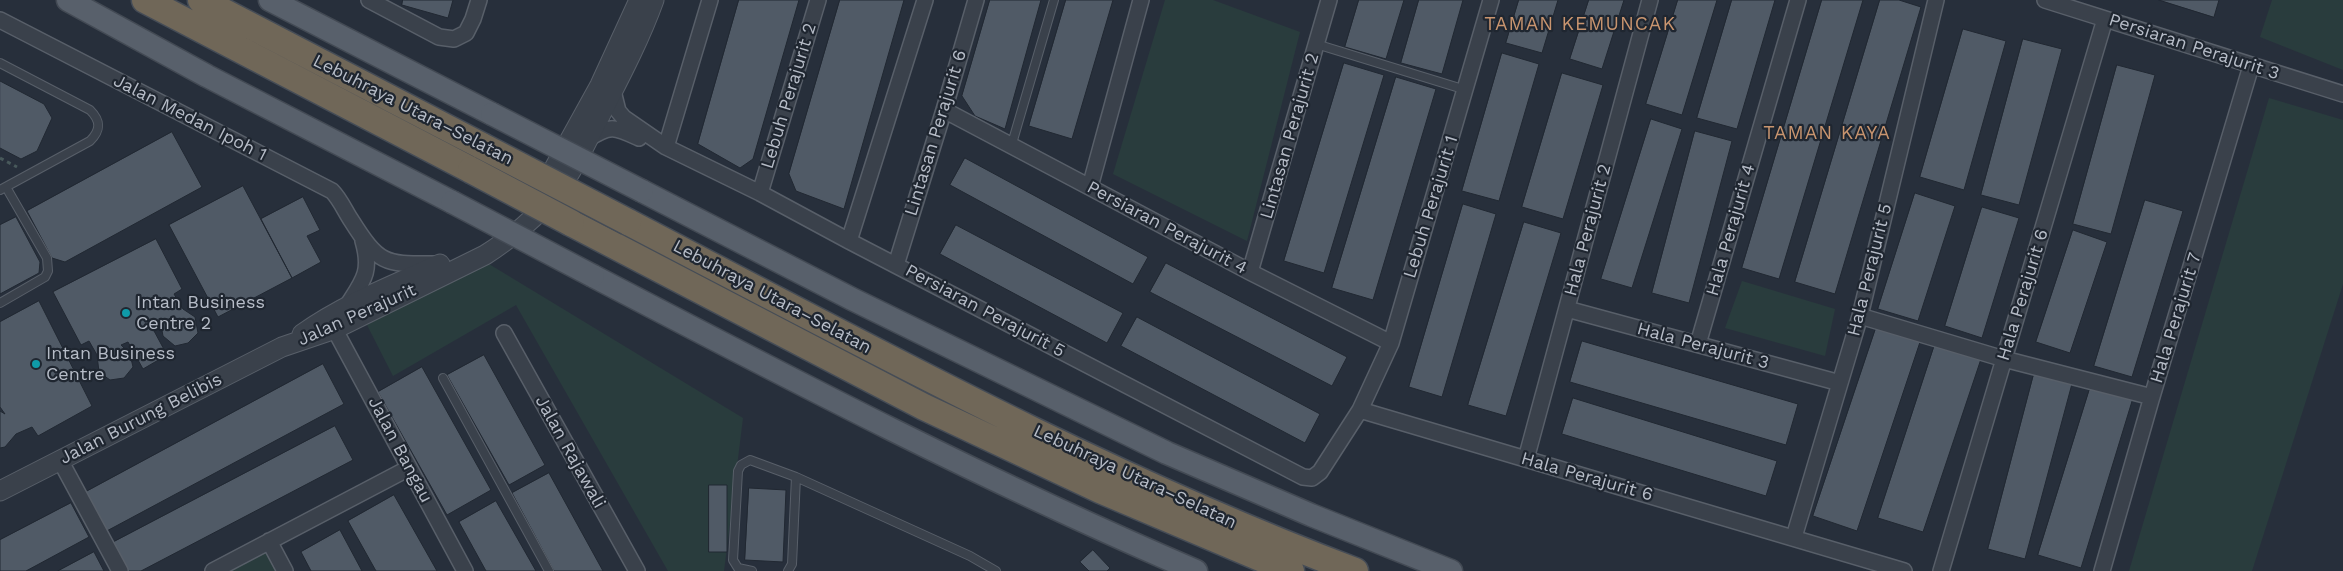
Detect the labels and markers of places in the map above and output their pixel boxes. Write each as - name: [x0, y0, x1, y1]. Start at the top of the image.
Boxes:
- place label: Intan Business Centre 2: [136, 292, 265, 334]
- marker: Intan Business Centre 2: [120, 307, 132, 319]
- place label: Intan Business Centre: [46, 343, 175, 386]
- marker: Intan Business Centre: [30, 358, 42, 370]

